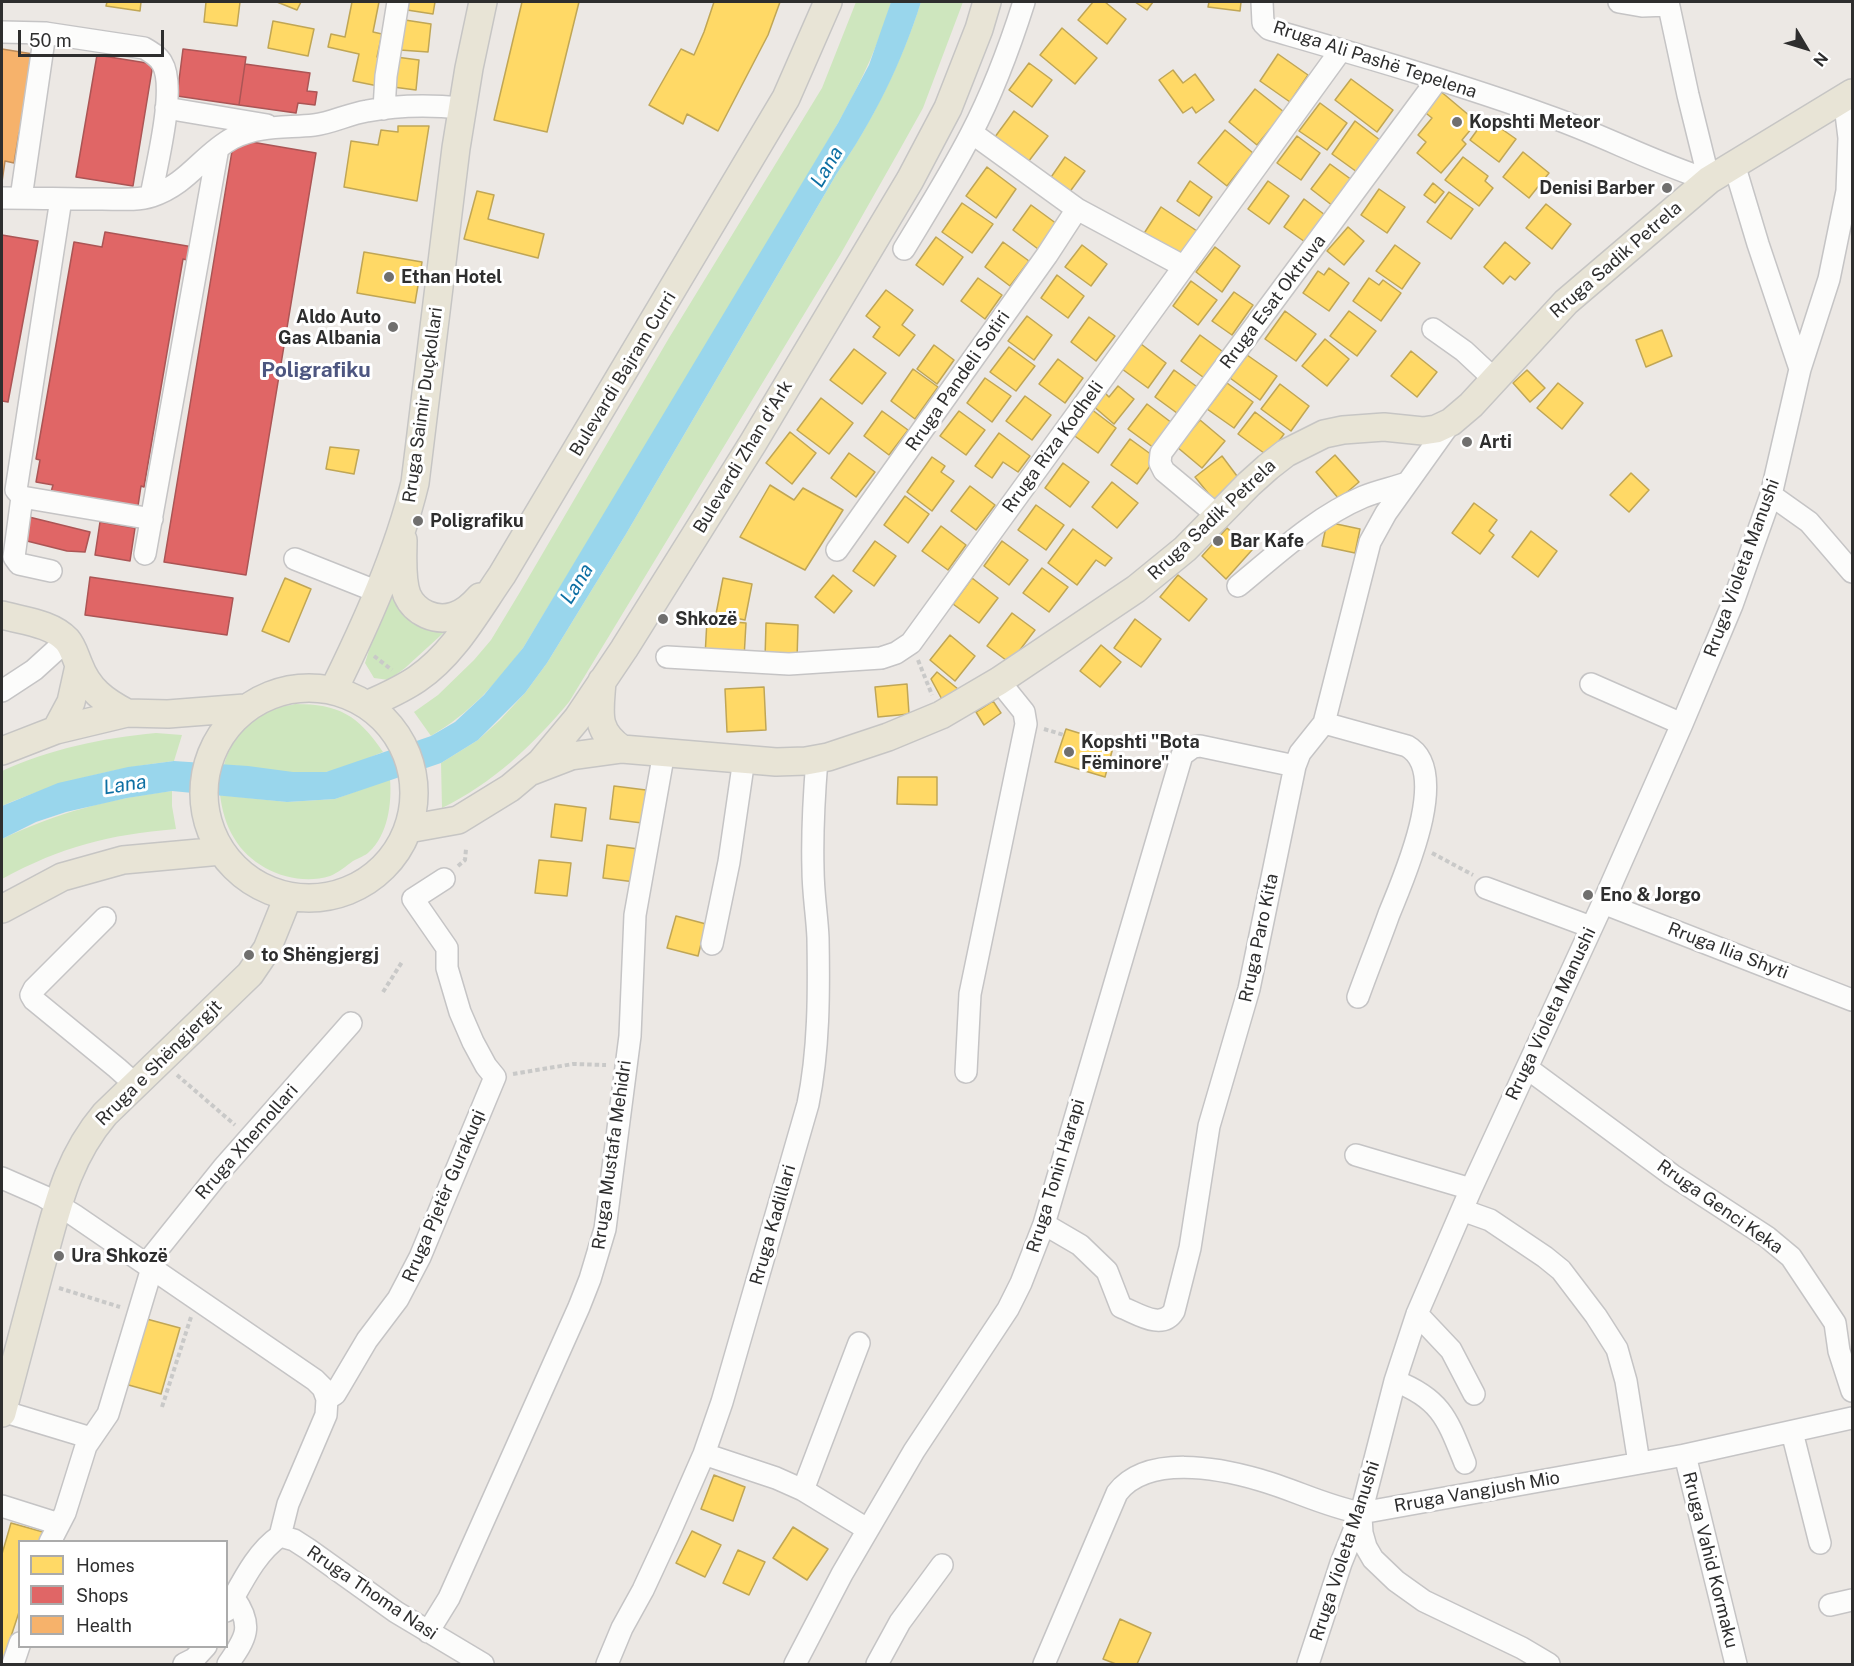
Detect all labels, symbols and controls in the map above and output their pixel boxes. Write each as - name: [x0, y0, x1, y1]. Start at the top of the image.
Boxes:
- street label: Rruga Ali Pashë Tepelena: [1270, 17, 1480, 103]
- scale bar: [21, 18, 166, 56]
- north arrow: [1776, 18, 1836, 78]
- text: 50 m: [29, 30, 72, 51]
- text: N: [1809, 49, 1832, 70]
- place label: Kopshti Meteor: [1469, 111, 1600, 133]
- marker: Kopshti Meteor: [1450, 115, 1464, 129]
- water label: Lana: [806, 142, 848, 192]
- place label: Denisi Barber: [1539, 177, 1655, 199]
- marker: Denisi Barber: [1660, 181, 1674, 195]
- street label: Rruga Sadik Petrela: [1546, 197, 1686, 323]
- street label: Rruga Esat Oktruva: [1216, 231, 1330, 373]
- place label: Ethan Hotel: [401, 266, 502, 288]
- marker: Ethan Hotel: [382, 270, 396, 284]
- street label: Bulevardi Bajram Curri: [565, 288, 681, 460]
- place label: Aldo Auto Gas Albania: [278, 306, 381, 348]
- street label: Rruga Saimir Duçkollari: [399, 306, 447, 504]
- street label: Rruga Pandeli Sotiri: [901, 307, 1015, 455]
- marker: Aldo Auto Gas Albania: [386, 320, 400, 334]
- district label: Poligrafiku: [261, 358, 371, 384]
- street label: Bulevardi Zhan d'Ark: [689, 377, 797, 537]
- street label: Rruga Riza Kodheli: [998, 377, 1108, 517]
- place label: Arti: [1479, 431, 1512, 453]
- marker: Arti: [1460, 435, 1474, 449]
- street label: Rruga Sadik Petrela: [1144, 455, 1280, 585]
- street label: Rruga Violeta Manushi: [1700, 476, 1784, 660]
- place label: Poligrafiku: [430, 510, 524, 532]
- marker: Poligrafiku: [411, 514, 425, 528]
- place label: Bar Kafe: [1230, 530, 1304, 552]
- marker: Bar Kafe: [1211, 534, 1225, 548]
- water label: Lana: [555, 559, 599, 609]
- place label: Shkozë: [675, 608, 737, 630]
- marker: Shkozë: [656, 612, 670, 626]
- place label: Kopshti "Bota Fëminore": [1081, 731, 1200, 774]
- marker: Kopshti "Bota Fëminore": [1062, 745, 1076, 759]
- water label: Lana: [102, 770, 148, 800]
- street label: Rruga Paro Kita: [1235, 872, 1283, 1004]
- place label: Eno & Jorgo: [1600, 884, 1701, 906]
- marker: Eno & Jorgo: [1581, 888, 1595, 902]
- street label: Rruga Ilia Shyti: [1665, 918, 1791, 984]
- street label: Rruga Violeta Manushi: [1501, 924, 1601, 1104]
- place label: to Shëngjergj: [261, 944, 379, 966]
- marker: to Shëngjergj: [242, 948, 256, 962]
- street label: Rruga e Shëngjergjt: [92, 996, 226, 1130]
- street label: Rruga Mustafa Mehidri: [588, 1059, 636, 1251]
- street label: Rruga Xhemollari: [191, 1080, 303, 1204]
- street label: Rruga Tonin Harapi: [1022, 1097, 1090, 1255]
- street label: Rruga Pjetër Gurakuqi: [398, 1107, 490, 1285]
- street label: Rruga Genci Keka: [1653, 1155, 1787, 1259]
- street label: Rruga Kadillari: [745, 1162, 801, 1288]
- place label: Ura Shkozë: [71, 1245, 168, 1267]
- marker: Ura Shkozë: [52, 1249, 66, 1263]
- street label: Rruga Violeta Manushi: [1306, 1458, 1384, 1644]
- street label: Rruga Vangjush Mio: [1393, 1467, 1561, 1517]
- street label: Rruga Vahid Kormaku: [1678, 1470, 1742, 1650]
- legend: [18, 1540, 228, 1648]
- street label: Rruga Thoma Nasi: [303, 1541, 441, 1645]
- text: Homes: [76, 1555, 135, 1576]
- text: Shops: [76, 1585, 128, 1606]
- text: Health: [76, 1615, 132, 1636]

